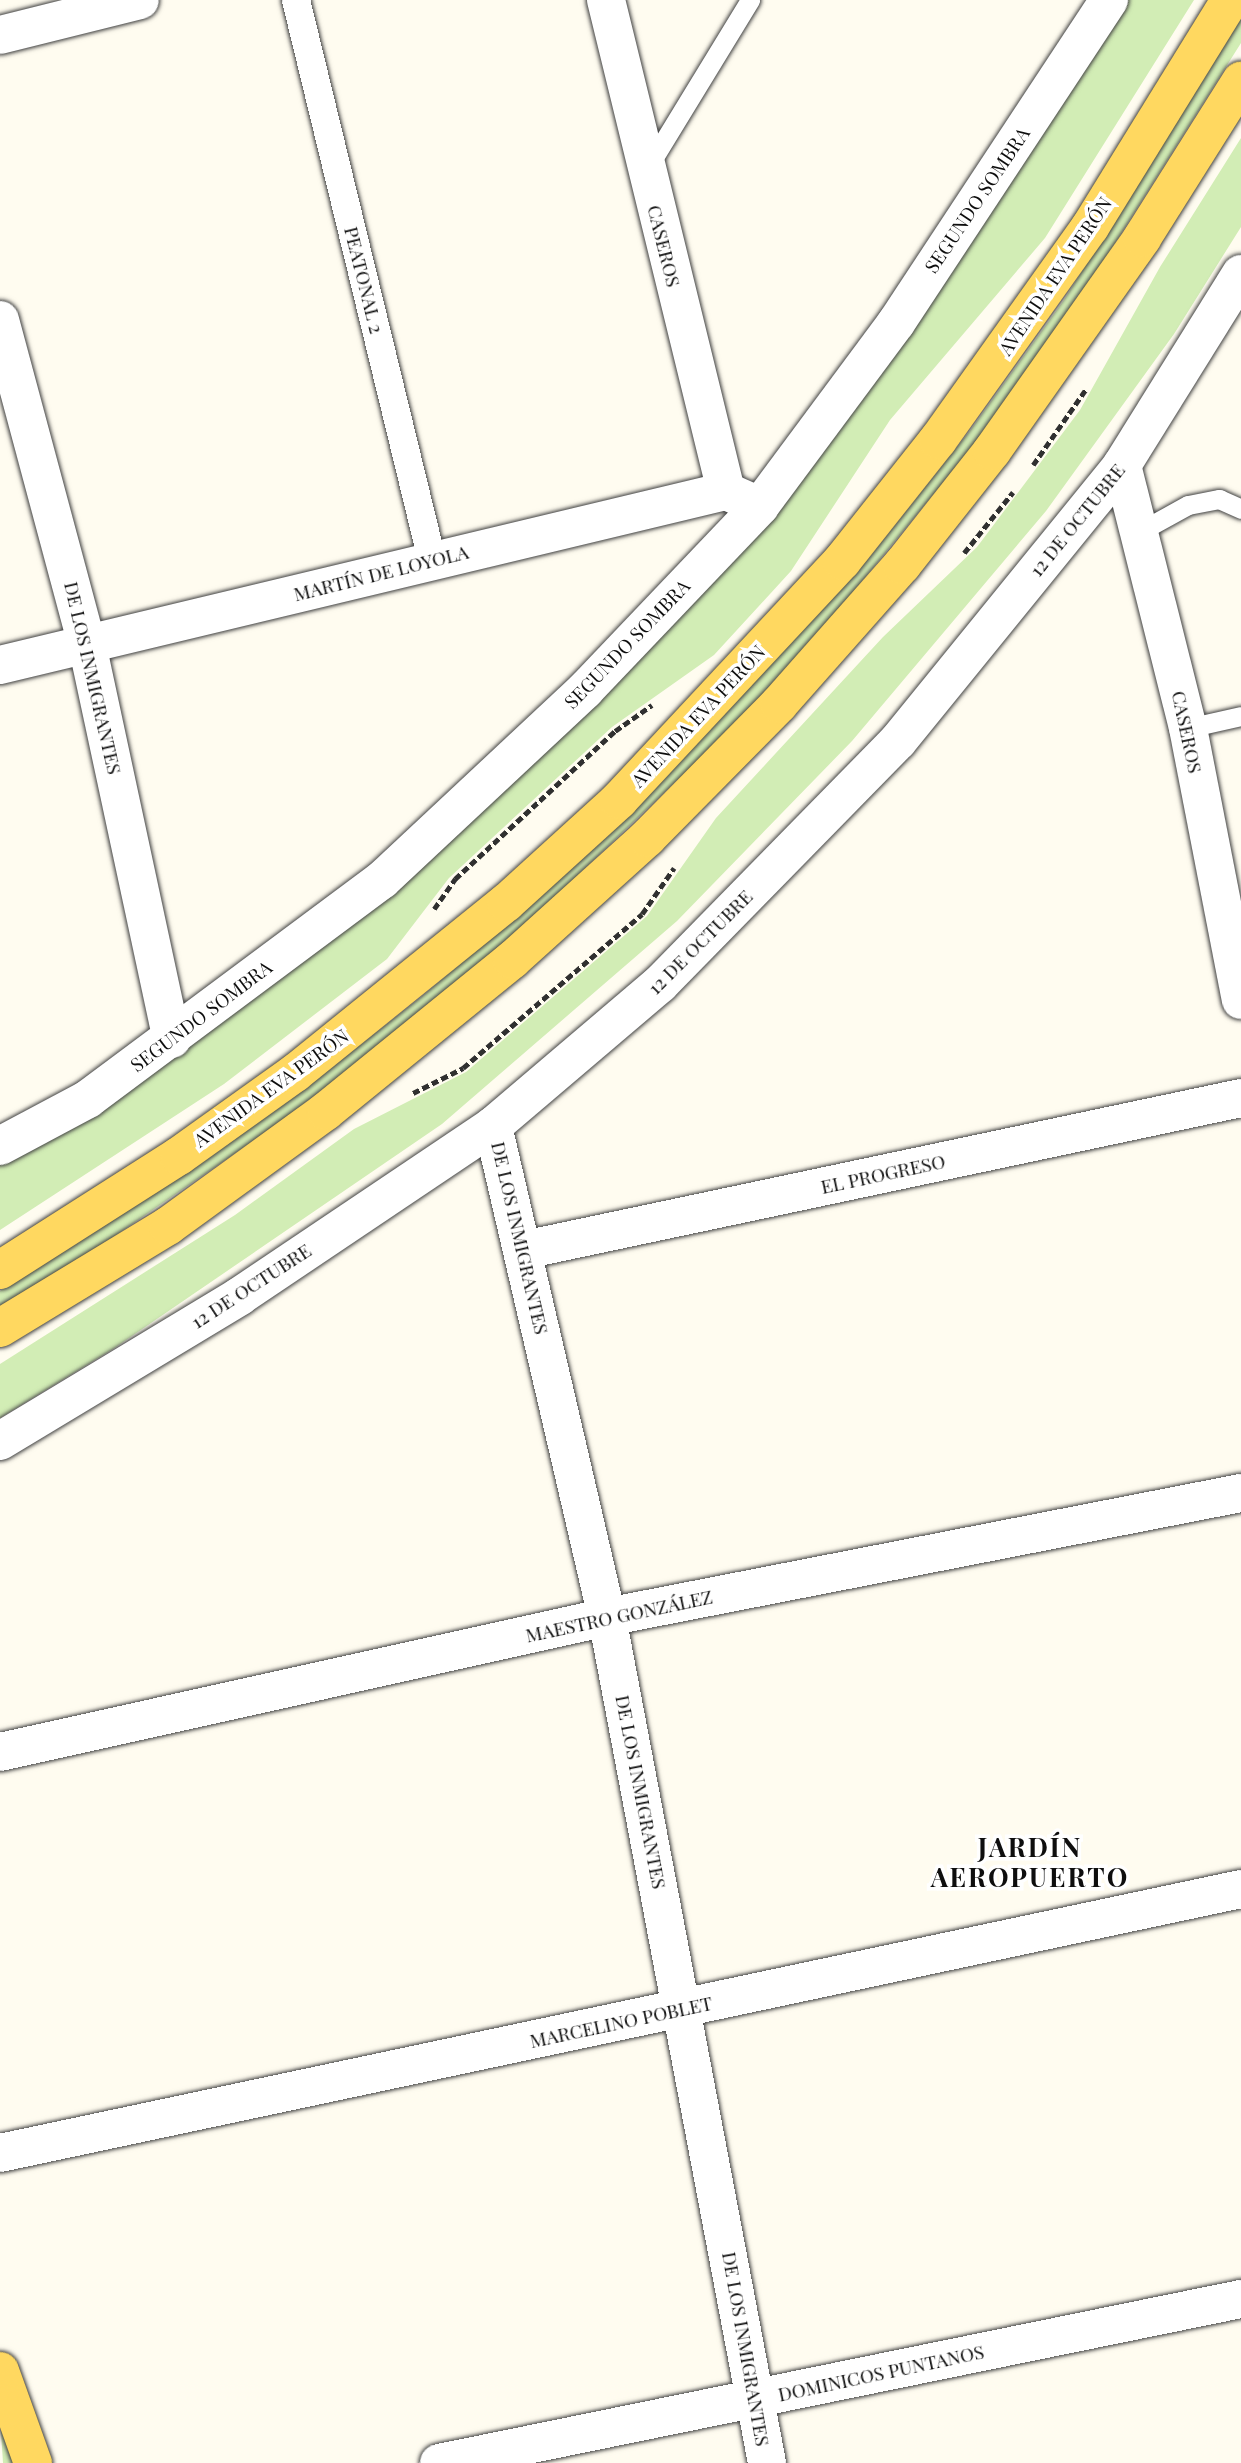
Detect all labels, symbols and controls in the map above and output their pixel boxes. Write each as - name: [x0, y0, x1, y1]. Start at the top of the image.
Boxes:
- street label: SEGUNDO SOMBRA: [920, 123, 1034, 277]
- street label: AVENIDA EVA PERÓN: [994, 193, 1116, 359]
- street label: CASEROS: [643, 203, 685, 289]
- street label: PEATONAL 2: [340, 224, 388, 336]
- street label: 12 DE OCTUBRE: [1025, 459, 1129, 581]
- street label: MARTÍN DE LOYOLA: [291, 540, 471, 606]
- street label: SEGUNDO SOMBRA: [559, 575, 695, 713]
- street label: DE LOS INMIGRANTES: [60, 579, 126, 777]
- street label: AVENIDA EVA PERÓN: [626, 640, 770, 792]
- street label: CASEROS: [1167, 689, 1207, 775]
- street label: 12 DE OCTUBRE: [643, 885, 757, 999]
- street label: SEGUNDO SOMBRA: [126, 955, 276, 1077]
- street label: AVENIDA EVA PERÓN: [189, 1024, 353, 1152]
- street label: DE LOS INMIGRANTES: [487, 1139, 553, 1337]
- street label: EL PROGRESO: [819, 1150, 947, 1198]
- street label: 12 DE OCTUBRE: [187, 1239, 315, 1333]
- street label: MAESTRO GONZÁLEZ: [523, 1585, 715, 1647]
- street label: DE LOS INMIGRANTES: [611, 1693, 671, 1891]
- district label: JARDÍN AEROPUERTO: [932, 1831, 1128, 1892]
- street label: MARCELINO POBLET: [528, 1992, 714, 2052]
- street label: DE LOS INMIGRANTES: [718, 2250, 774, 2448]
- street label: DOMINICOS PUNTANOS: [776, 2340, 986, 2406]

